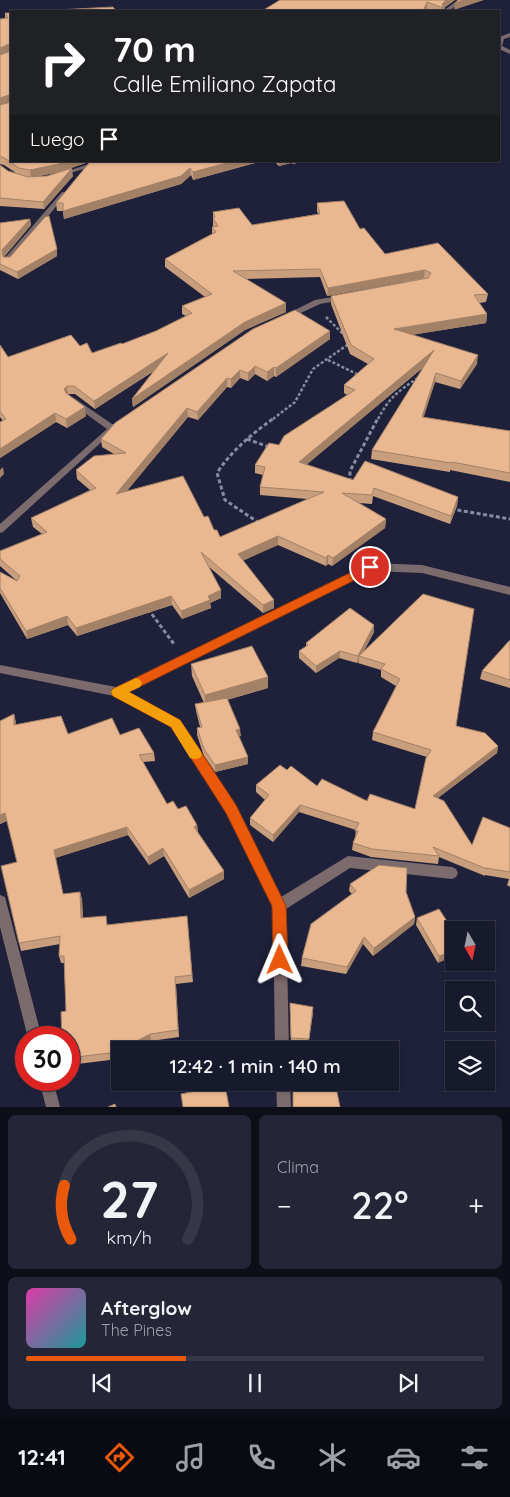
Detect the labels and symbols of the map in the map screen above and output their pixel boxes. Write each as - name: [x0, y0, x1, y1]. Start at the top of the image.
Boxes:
- pin: [349, 546, 391, 588]
- north arrow: [445, 921, 495, 971]
- position arrow: [253, 933, 305, 985]
- speed limit sign: 30: [15, 1026, 80, 1091]

